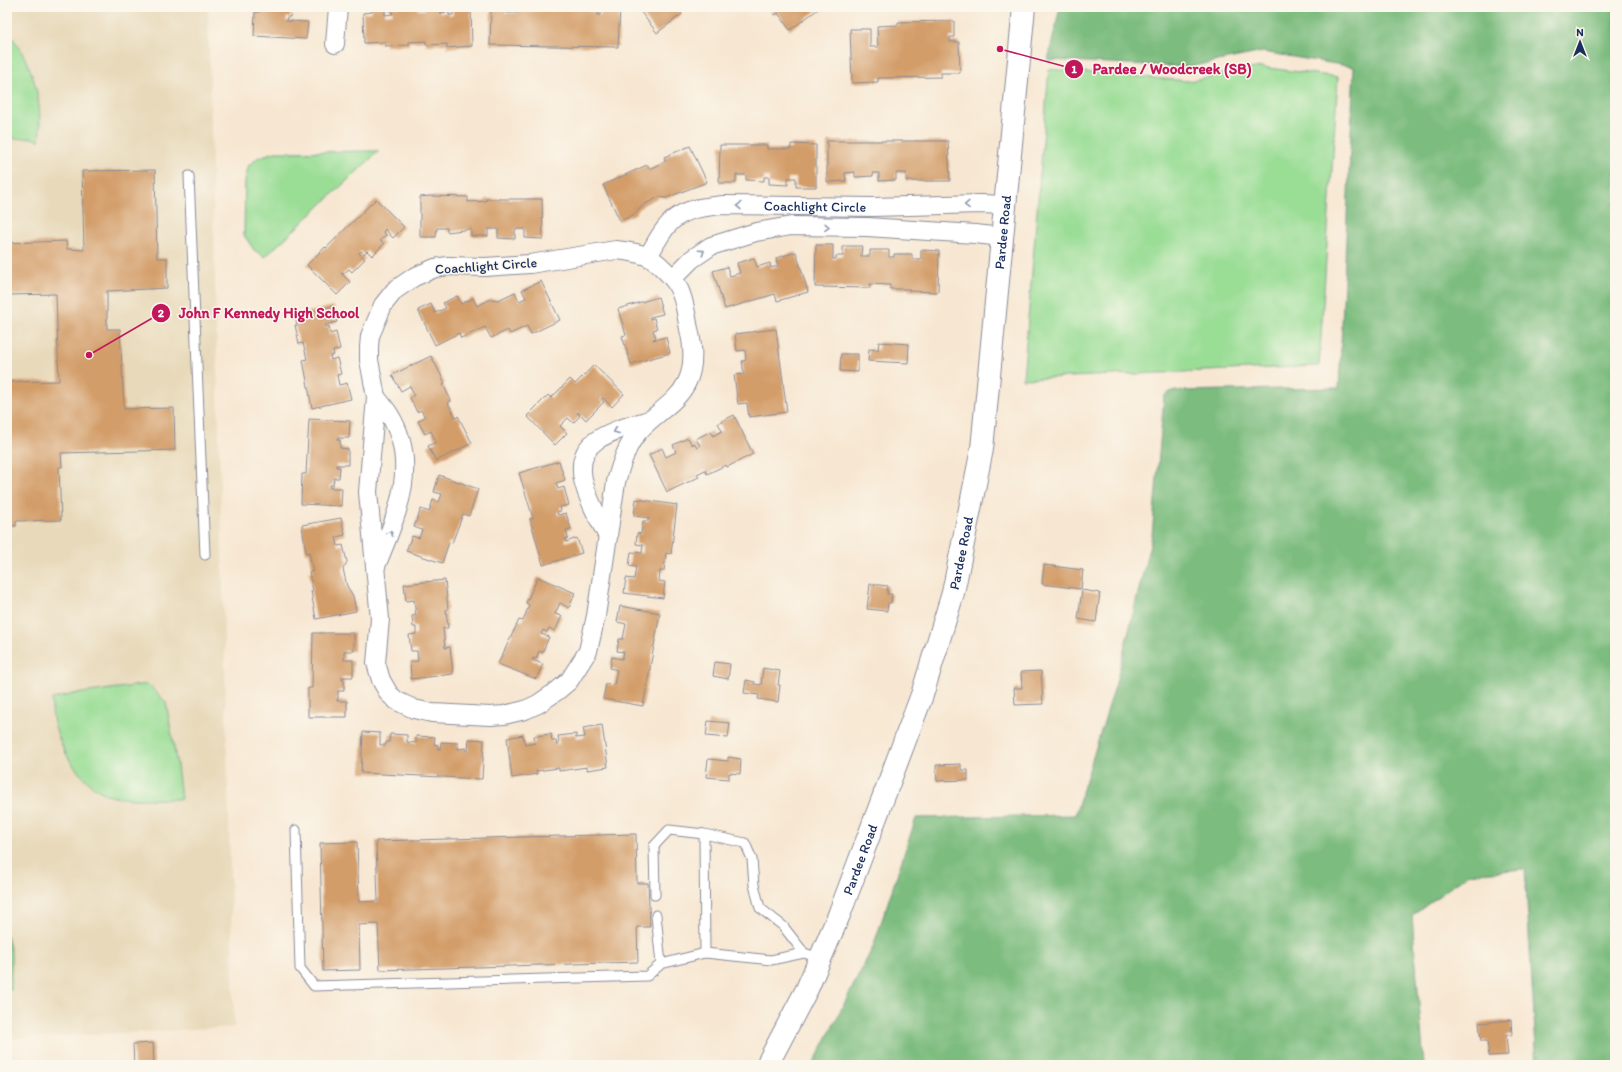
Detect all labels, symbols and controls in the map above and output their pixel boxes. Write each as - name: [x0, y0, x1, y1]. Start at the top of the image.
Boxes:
- north arrow: [1560, 22, 1600, 62]
- text: N: [1576, 26, 1584, 39]
- callout: Pardee / Woodcreek (SB): [1064, 55, 1259, 82]
- text: Pardee / Woodcreek (SB): [1092, 60, 1252, 79]
- text: 1: [1071, 62, 1077, 76]
- street label: Pardee Road: [991, 194, 1015, 270]
- street label: Coachlight Circle: [764, 197, 867, 215]
- one-way arrow: [964, 200, 970, 209]
- one-way arrow: [736, 202, 742, 210]
- one-way arrow: [824, 223, 830, 231]
- one-way arrow: [698, 249, 705, 257]
- street label: Coachlight Circle: [434, 254, 538, 278]
- callout: John F Kennedy High School: [151, 299, 367, 326]
- text: John F Kennedy High School: [178, 304, 360, 323]
- text: 2: [158, 306, 165, 320]
- one-way arrow: [613, 427, 620, 435]
- street label: Pardee Road: [945, 515, 977, 591]
- one-way arrow: [385, 529, 393, 536]
- street label: Pardee Road: [839, 821, 881, 897]

